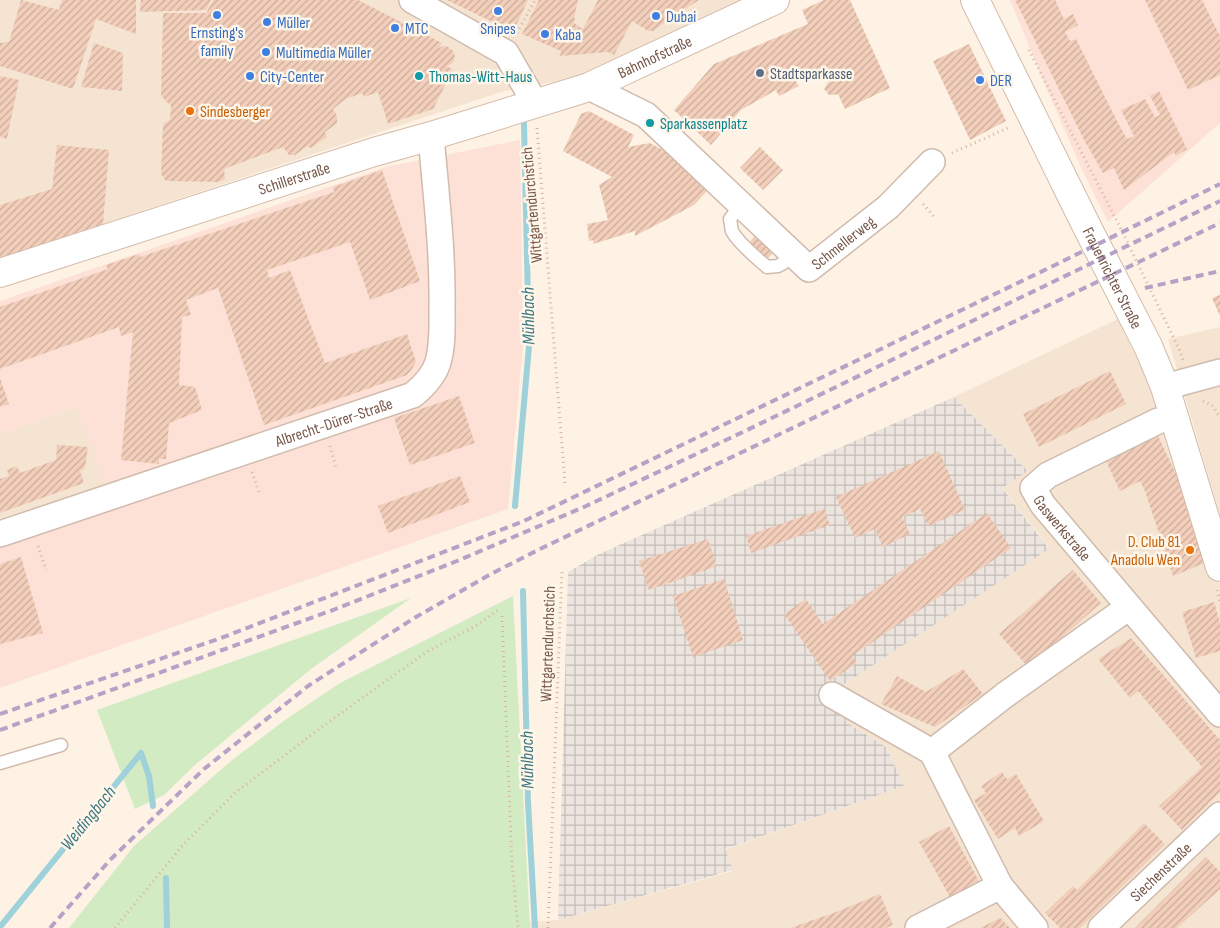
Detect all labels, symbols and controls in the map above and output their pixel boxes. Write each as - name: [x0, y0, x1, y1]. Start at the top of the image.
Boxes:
- marker: Snipes: [492, 5, 504, 17]
- place label: Dubai: [666, 8, 696, 27]
- marker: Ernsting's family: [211, 9, 223, 21]
- marker: Dubai: [650, 10, 662, 22]
- place label: Müller: [277, 14, 311, 33]
- marker: Müller: [261, 16, 273, 28]
- place label: MTC: [405, 20, 429, 39]
- place label: Snipes: [480, 20, 516, 39]
- marker: MTC: [389, 22, 401, 34]
- place label: Ernsting's family: [190, 24, 244, 61]
- place label: Kaba: [555, 26, 581, 45]
- marker: Kaba: [539, 28, 551, 40]
- street label: Bahnhofstraße: [615, 32, 695, 83]
- place label: Multimedia Müller: [276, 44, 372, 63]
- marker: Multimedia Müller: [260, 46, 272, 58]
- place label: Stadtsparkasse: [770, 65, 852, 84]
- marker: Stadtsparkasse: [754, 67, 766, 79]
- place label: City-Center: [260, 68, 325, 87]
- place label: Thomas-Witt-Haus: [429, 68, 532, 87]
- marker: City-Center: [244, 70, 256, 82]
- marker: Thomas-Witt-Haus: [413, 70, 425, 82]
- place label: DER: [990, 72, 1012, 91]
- marker: DER: [974, 74, 986, 86]
- place label: Sindesberger: [200, 103, 271, 122]
- marker: Sindesberger: [184, 105, 196, 117]
- place label: Sparkassenplatz: [660, 115, 748, 134]
- marker: Sparkassenplatz: [644, 117, 656, 129]
- street label: Wittgartendurchstich: [518, 146, 547, 264]
- street label: Schillerstraße: [256, 159, 333, 200]
- street label: Schmellerweg: [808, 213, 880, 274]
- street label: Frauenrichter Straße: [1078, 224, 1145, 332]
- water label: Mühlbach: [517, 286, 540, 345]
- street label: Albrecht-Dürer-Straße: [272, 395, 395, 452]
- street label: Gaswerkstraße: [1028, 492, 1094, 565]
- place label: D. Club 81 Anadolu Wen: [1110, 533, 1180, 570]
- marker: D. Club 81 Anadolu Wen: [1184, 544, 1196, 556]
- street label: Wittgartendurchstich: [537, 586, 560, 702]
- water label: Mühlbach: [516, 730, 539, 789]
- water label: Weidingbach: [56, 782, 121, 855]
- street label: Siechenstraße: [1127, 839, 1196, 906]

